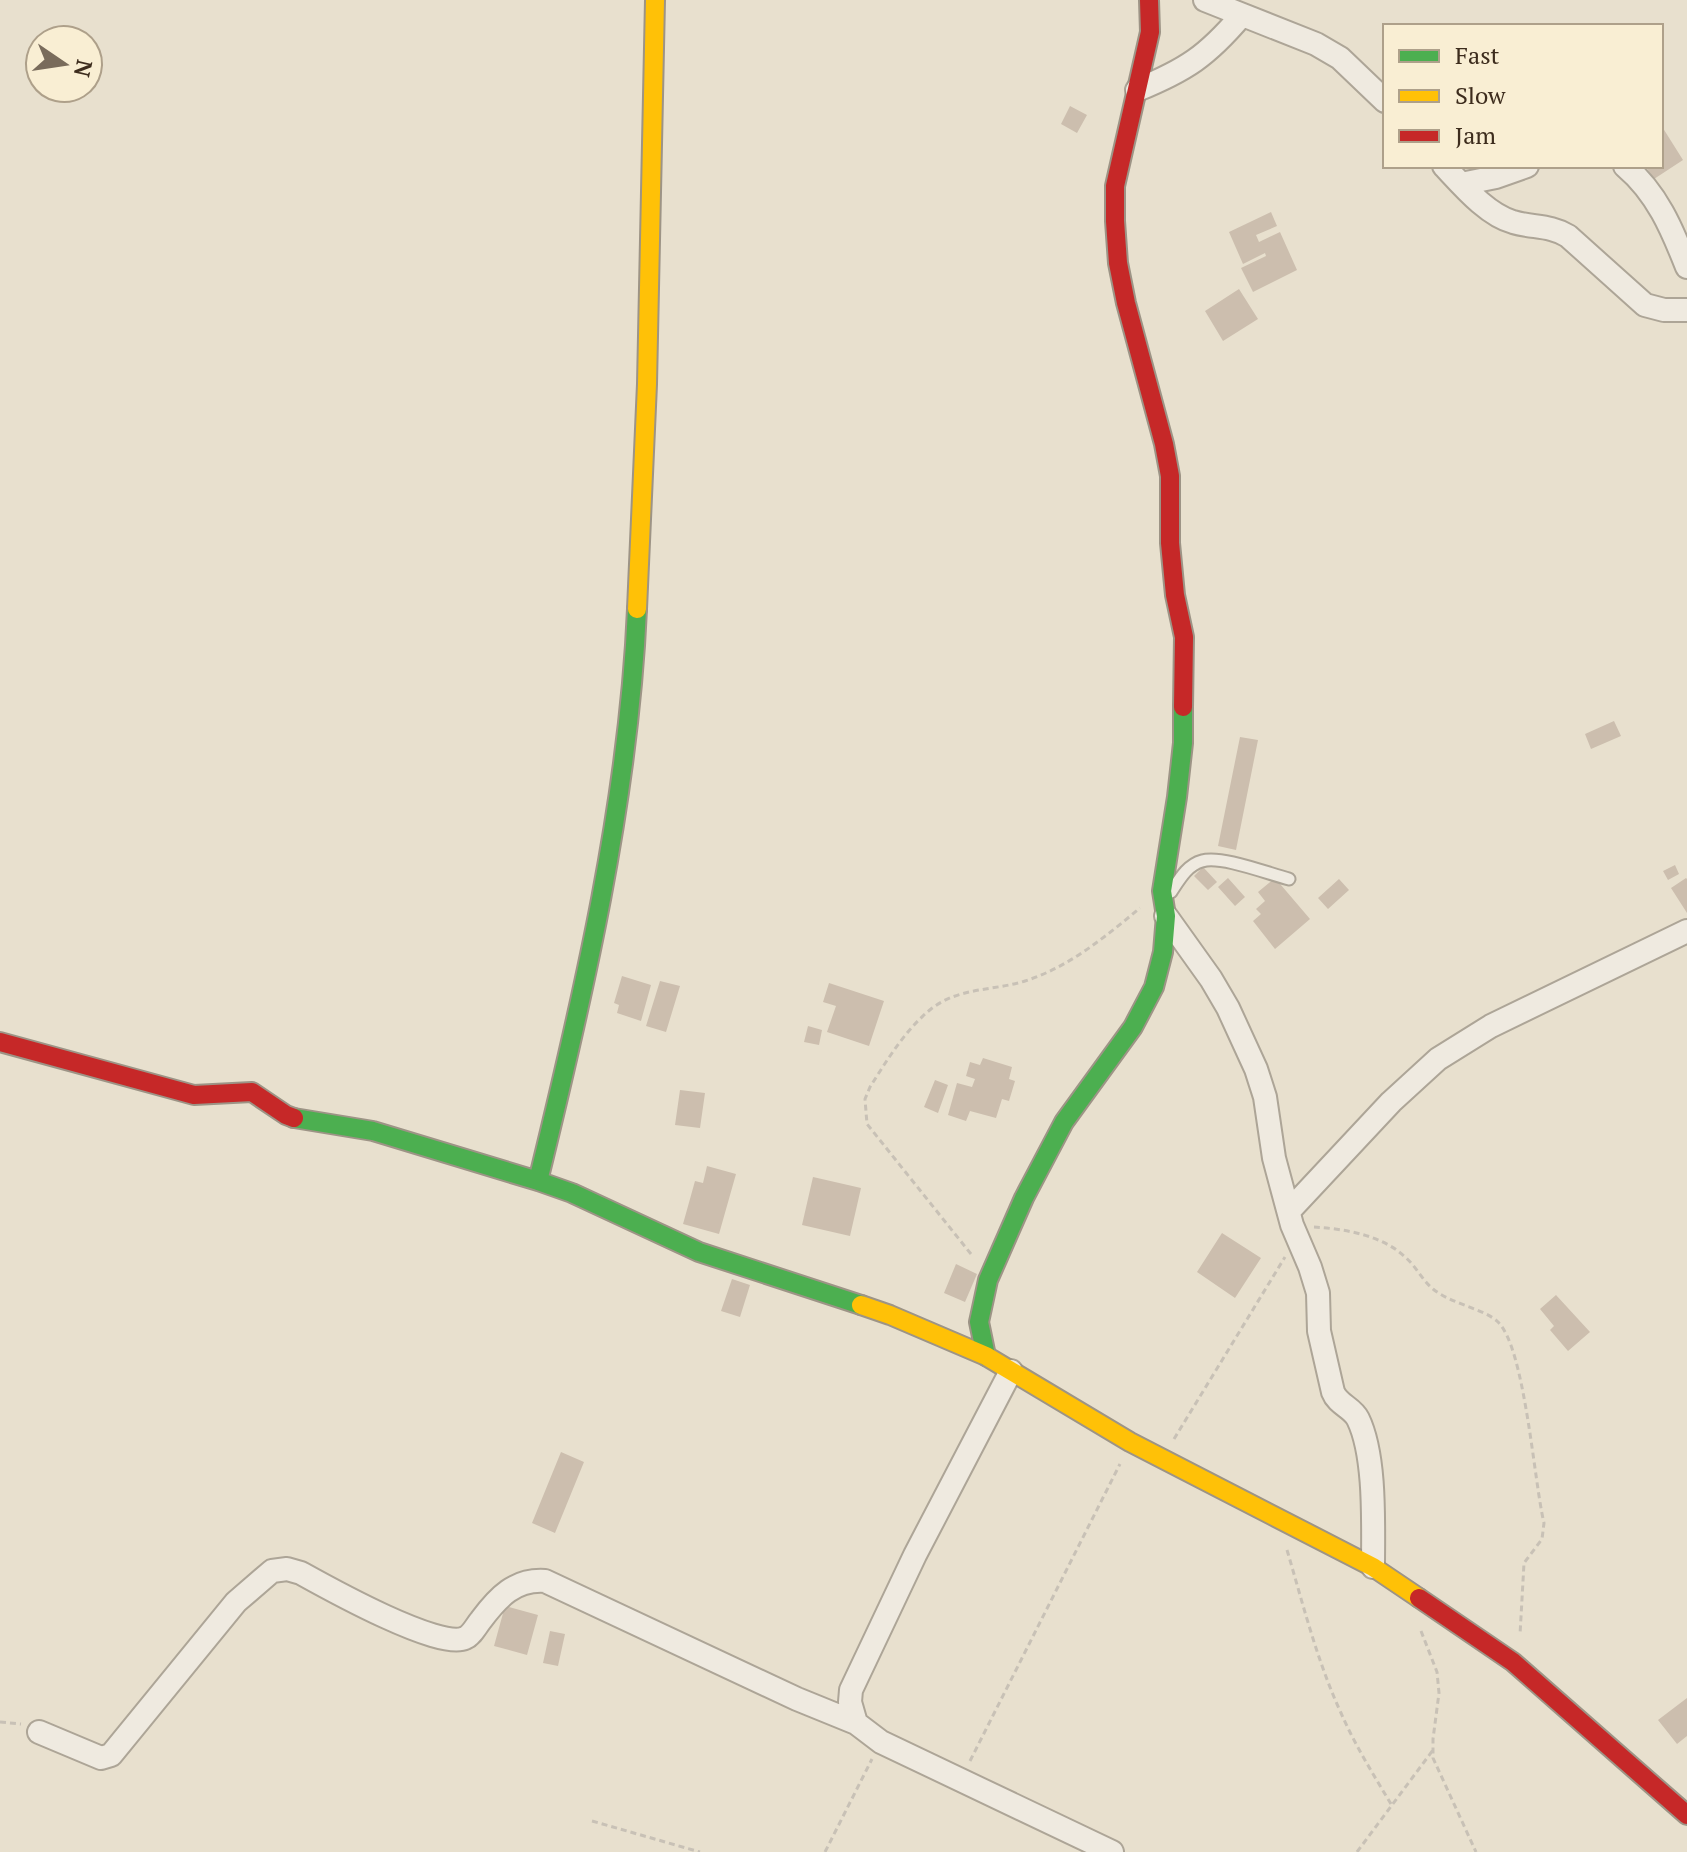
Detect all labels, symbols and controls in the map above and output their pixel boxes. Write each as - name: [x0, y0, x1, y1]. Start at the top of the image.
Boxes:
- north arrow: [24, 24, 104, 104]
- legend: [1383, 24, 1663, 168]
- text: Fast: [1455, 39, 1500, 71]
- text: N: [68, 57, 100, 80]
- text: Slow: [1455, 79, 1506, 111]
- text: Jam: [1455, 119, 1496, 151]

